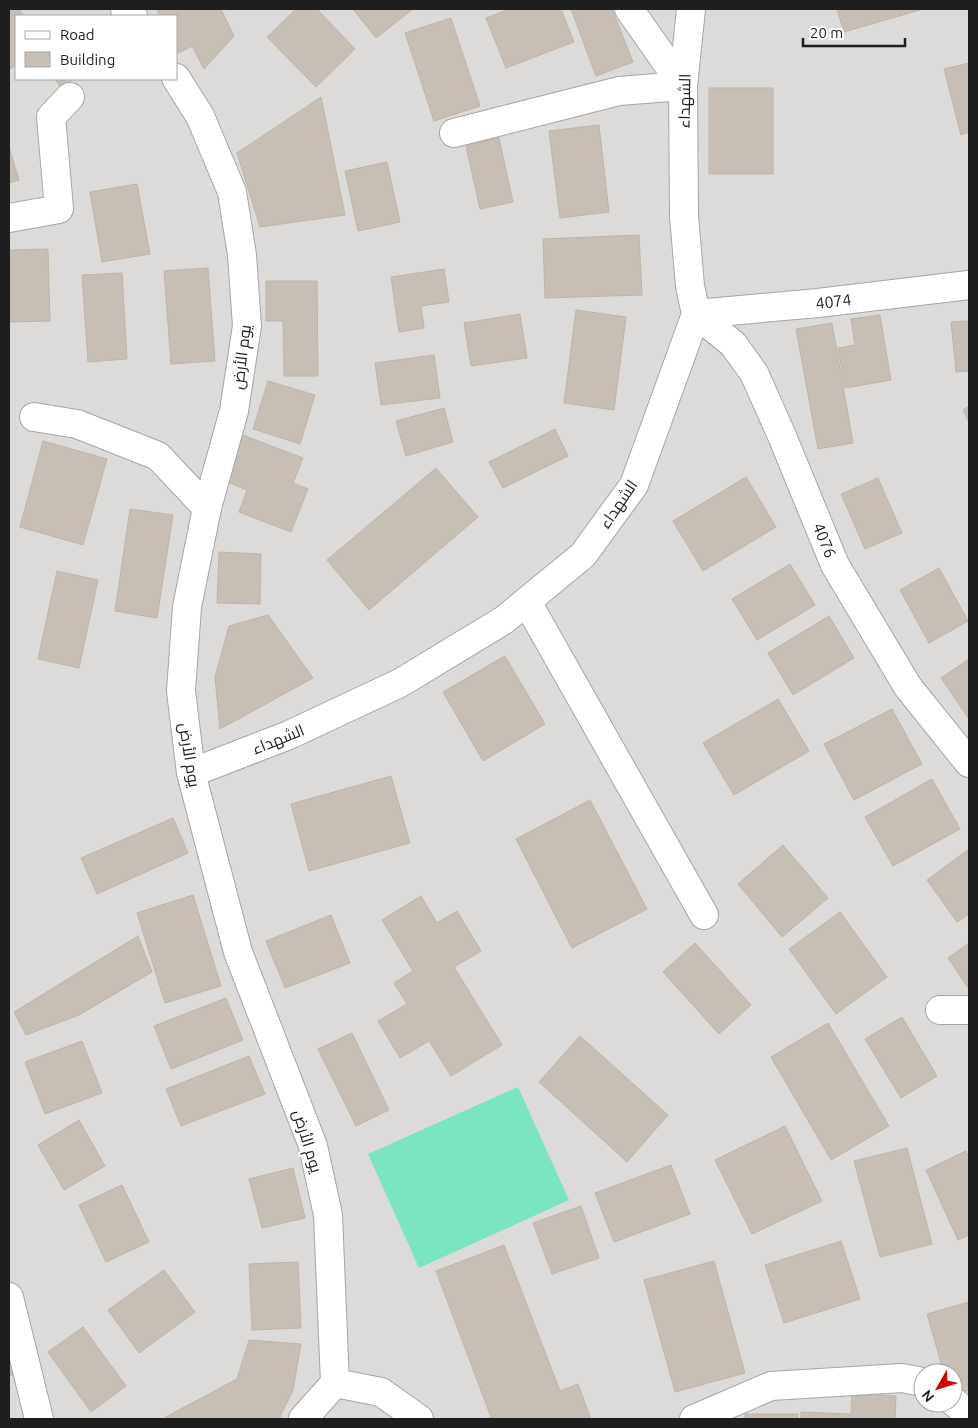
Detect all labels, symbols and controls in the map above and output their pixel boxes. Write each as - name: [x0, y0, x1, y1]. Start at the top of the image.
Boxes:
- legend: [15, 15, 178, 80]
- scale bar: [803, 15, 906, 47]
- text: 20 m: [810, 24, 843, 41]
- text: Road: [60, 26, 95, 43]
- text: Building: [60, 51, 115, 68]
- street label: الشهداء: [675, 74, 695, 128]
- street label: 4074: [814, 290, 852, 312]
- street label: يوم الأرض: [228, 323, 257, 391]
- street label: الشهداء: [595, 476, 642, 533]
- street label: 4076: [810, 520, 840, 560]
- street label: الشهداء: [249, 720, 307, 759]
- street label: يوم الأرض: [173, 721, 204, 790]
- street label: يوم الأرض: [287, 1107, 326, 1176]
- north arrow: [913, 1363, 963, 1413]
- text: N: [918, 1387, 937, 1405]

